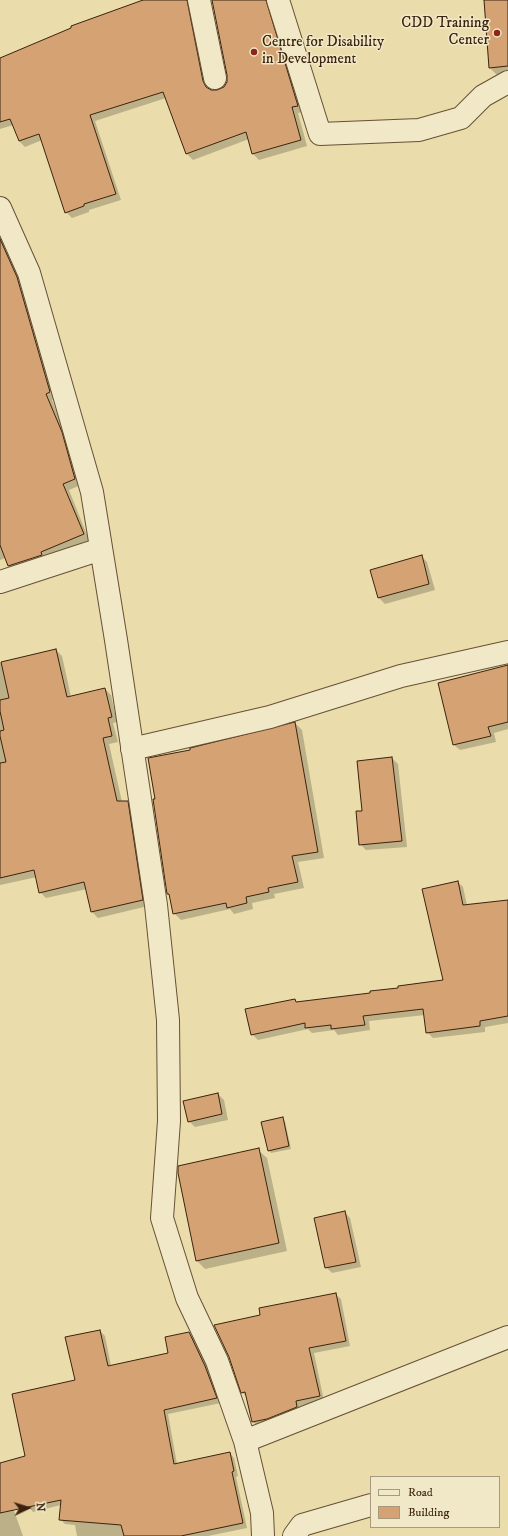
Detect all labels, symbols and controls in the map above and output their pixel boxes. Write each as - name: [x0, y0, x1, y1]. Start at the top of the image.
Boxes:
- place label: CDD Training Center: [401, 15, 489, 50]
- marker: CDD Training Center: [492, 28, 502, 38]
- place label: Centre for Disability in Development: [262, 34, 384, 69]
- marker: Centre for Disability in Development: [249, 47, 259, 57]
- legend: [370, 1476, 500, 1528]
- text: Road: [408, 1485, 433, 1500]
- north arrow: [8, 1488, 48, 1528]
- text: N: [33, 1502, 47, 1512]
- text: Building: [408, 1505, 449, 1520]

